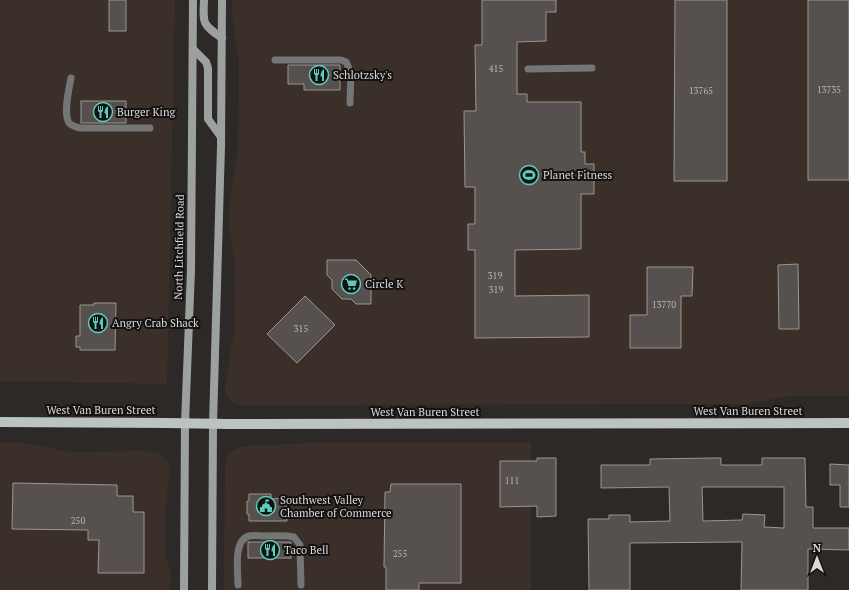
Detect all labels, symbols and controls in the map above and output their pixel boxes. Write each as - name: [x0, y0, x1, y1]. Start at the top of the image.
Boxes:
- house number: 415: [489, 63, 503, 75]
- restaurant icon: Schlotzsky's: [308, 64, 330, 86]
- place label: Schlotzsky's: [333, 68, 392, 82]
- house number: 13735: [817, 84, 841, 96]
- house number: 13765: [689, 85, 713, 97]
- restaurant icon: Burger King: [92, 101, 114, 123]
- place label: Burger King: [117, 105, 175, 119]
- sports icon: Planet Fitness: [518, 164, 540, 186]
- place label: Planet Fitness: [543, 168, 612, 182]
- street label: North Litchfield Road: [171, 194, 187, 300]
- house number: 319: [488, 270, 502, 282]
- supermarket icon: Circle K: [340, 273, 362, 295]
- place label: Circle K: [365, 277, 404, 291]
- house number: 319: [489, 284, 503, 296]
- house number: 13770: [652, 299, 676, 311]
- restaurant icon: Angry Crab Shack: [87, 312, 109, 334]
- place label: Angry Crab Shack: [112, 316, 199, 330]
- house number: 315: [294, 323, 308, 335]
- street label: West Van Buren Street: [46, 403, 156, 417]
- street label: West Van Buren Street: [693, 404, 803, 418]
- street label: West Van Buren Street: [370, 405, 480, 419]
- house number: 111: [505, 475, 519, 487]
- place label: Southwest Valley Chamber of Commerce: [280, 493, 392, 520]
- public building icon: Southwest Valley Chamber of Commerce: [255, 495, 277, 517]
- house number: 250: [71, 515, 85, 527]
- north arrow: [797, 538, 837, 578]
- restaurant icon: Taco Bell: [259, 539, 281, 561]
- text: N: [813, 541, 822, 555]
- place label: Taco Bell: [284, 543, 329, 557]
- house number: 255: [393, 548, 407, 560]

